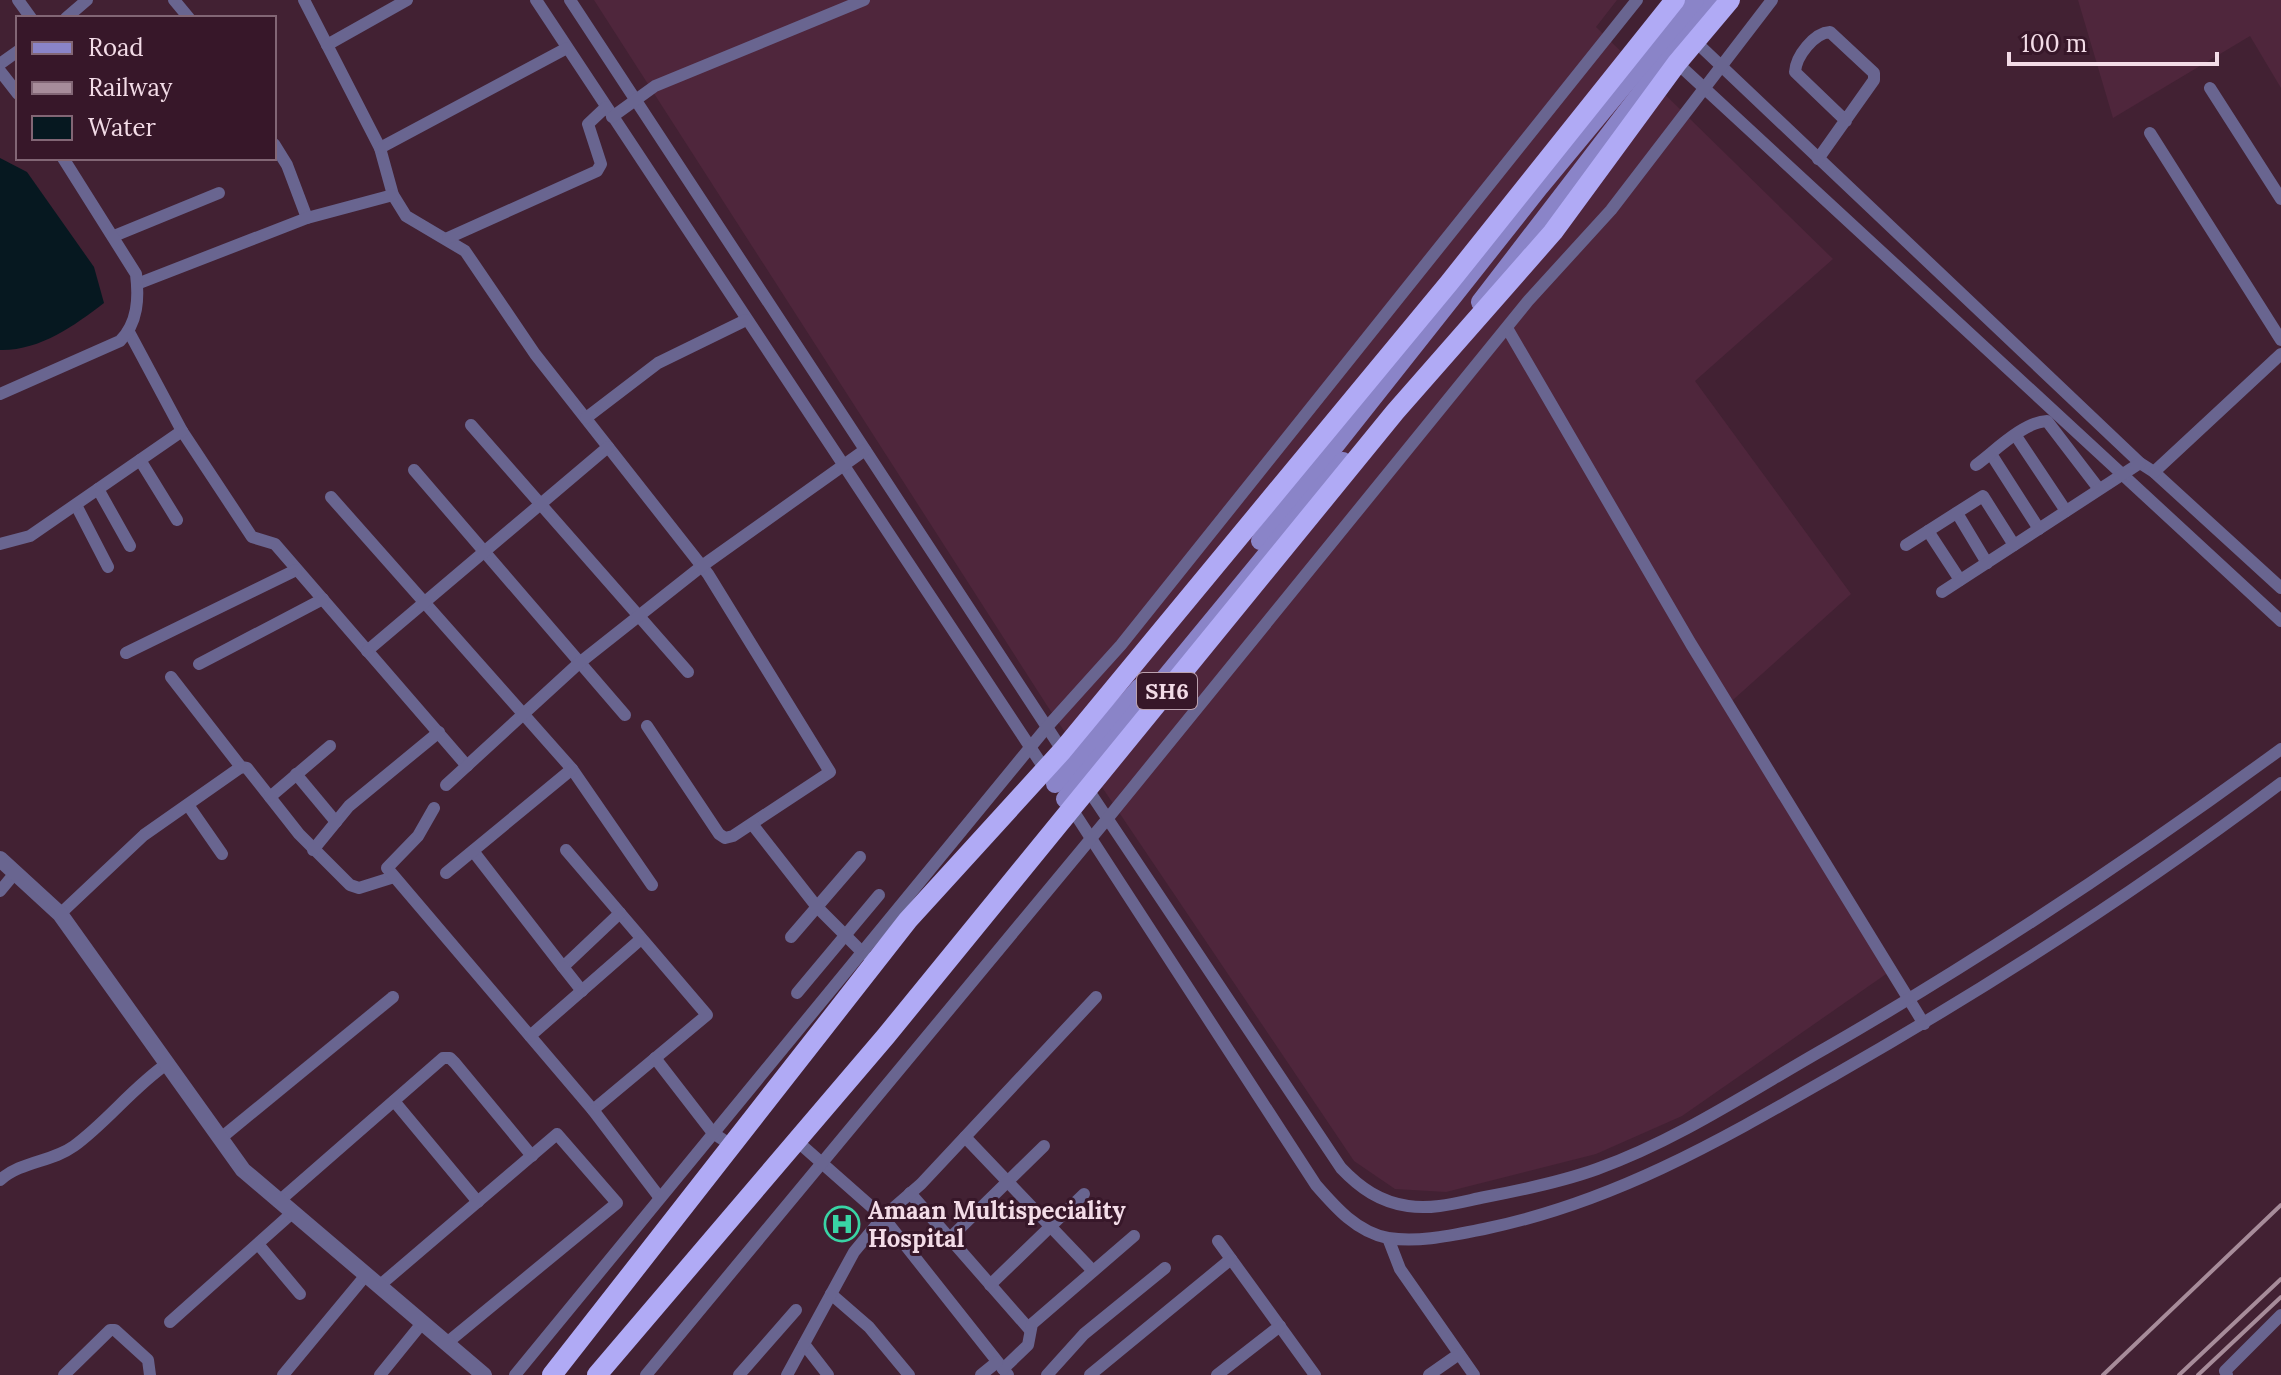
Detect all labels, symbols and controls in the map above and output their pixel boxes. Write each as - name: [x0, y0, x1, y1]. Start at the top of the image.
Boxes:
- legend: [16, 16, 276, 160]
- scale bar: [2009, 16, 2217, 66]
- text: 100 m: [2021, 28, 2087, 59]
- text: Road: [88, 32, 144, 63]
- text: Railway: [88, 72, 173, 103]
- text: Water: [88, 112, 156, 143]
- road number: SH6: [1137, 673, 1197, 709]
- place label: Amaan Multispeciality Hospital: [868, 1195, 1127, 1254]
- hospital icon: Amaan Multispeciality Hospital: [823, 1205, 861, 1243]

